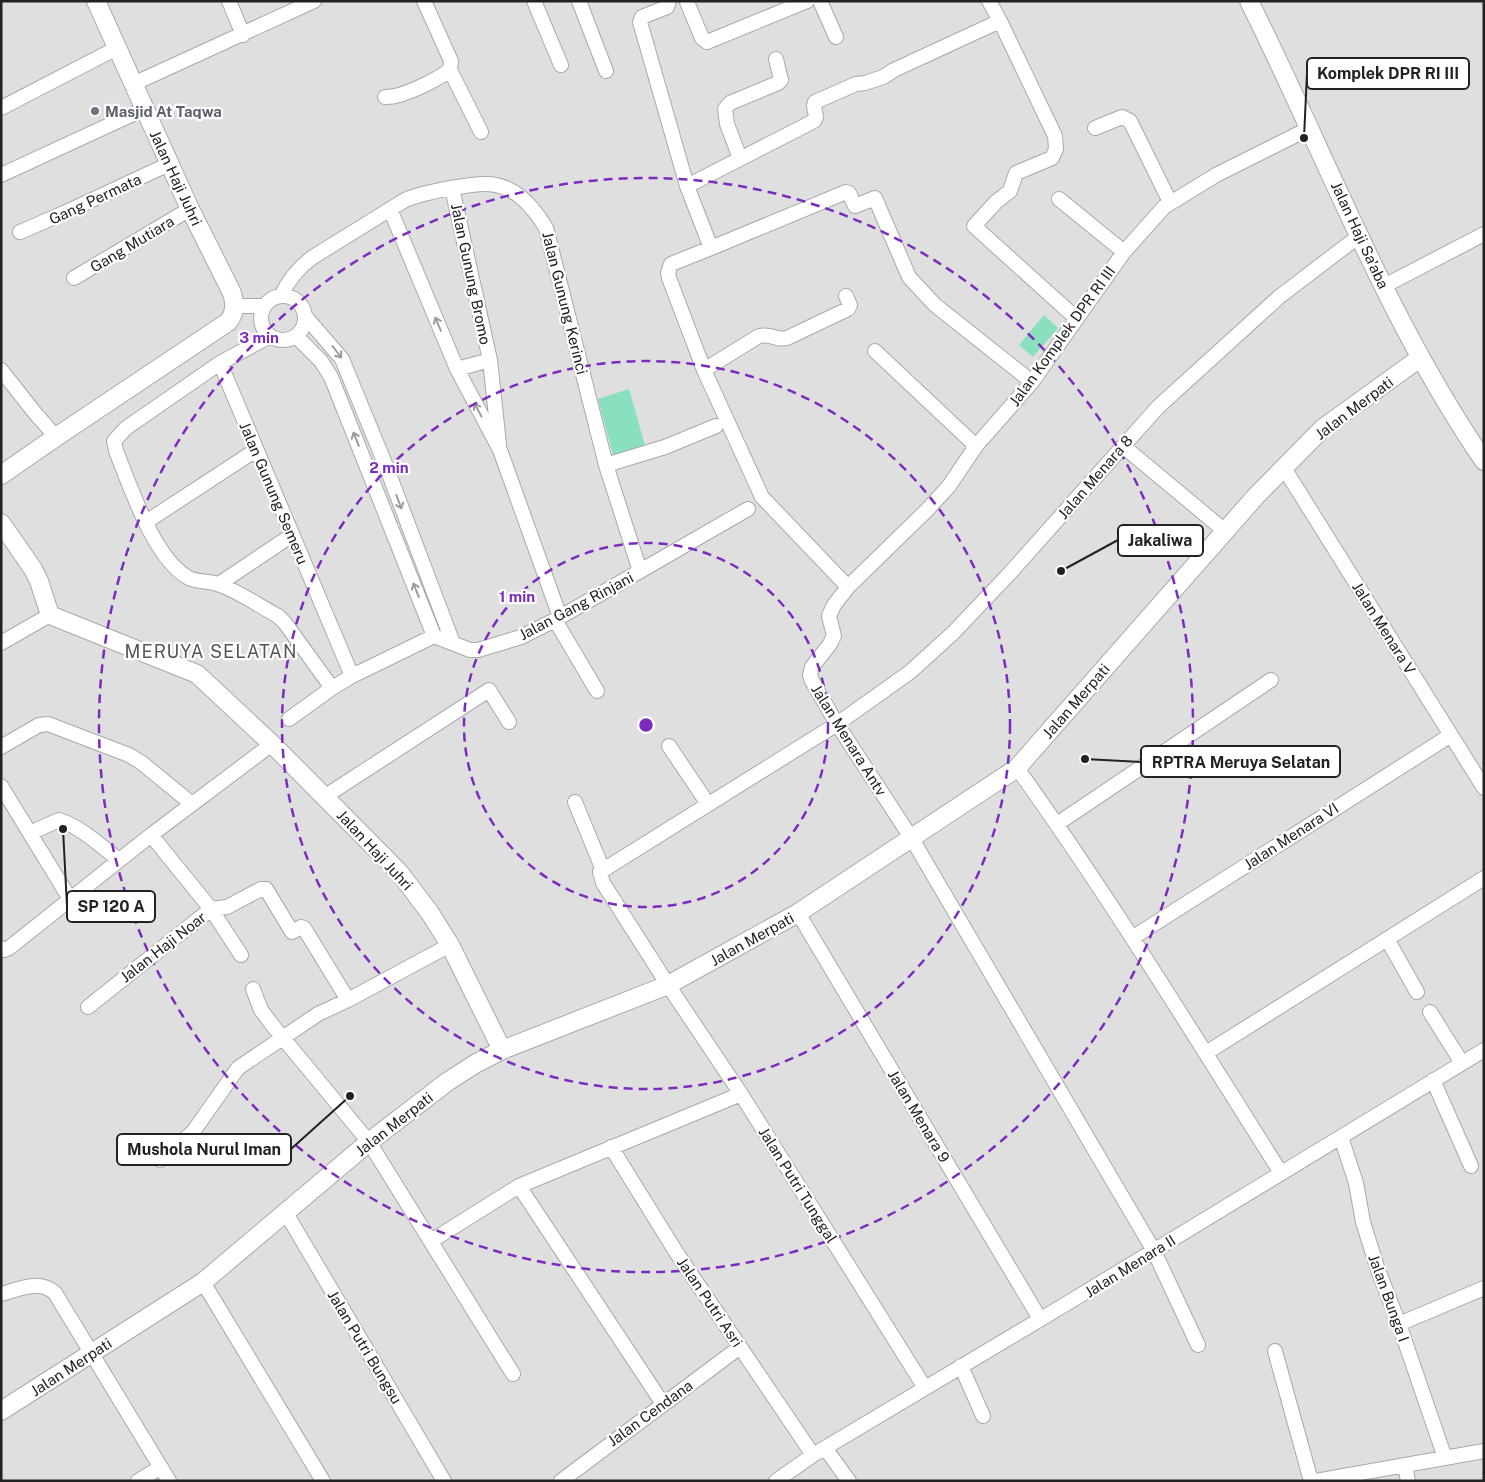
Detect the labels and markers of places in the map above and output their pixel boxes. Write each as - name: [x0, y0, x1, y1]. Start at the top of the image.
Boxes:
- callout: Komplek DPR RI III: [1307, 58, 1469, 89]
- place label: Masjid At Taqwa: [105, 103, 222, 120]
- marker: Masjid At Taqwa: [89, 105, 101, 117]
- callout: Jakaliwa: [1118, 525, 1203, 556]
- centre of rings: [637, 716, 655, 734]
- callout: RPTRA Meruya Selatan: [1141, 746, 1340, 777]
- callout: SP 120 A: [67, 891, 155, 922]
- callout: Mushola Nurul Iman: [117, 1134, 291, 1165]

